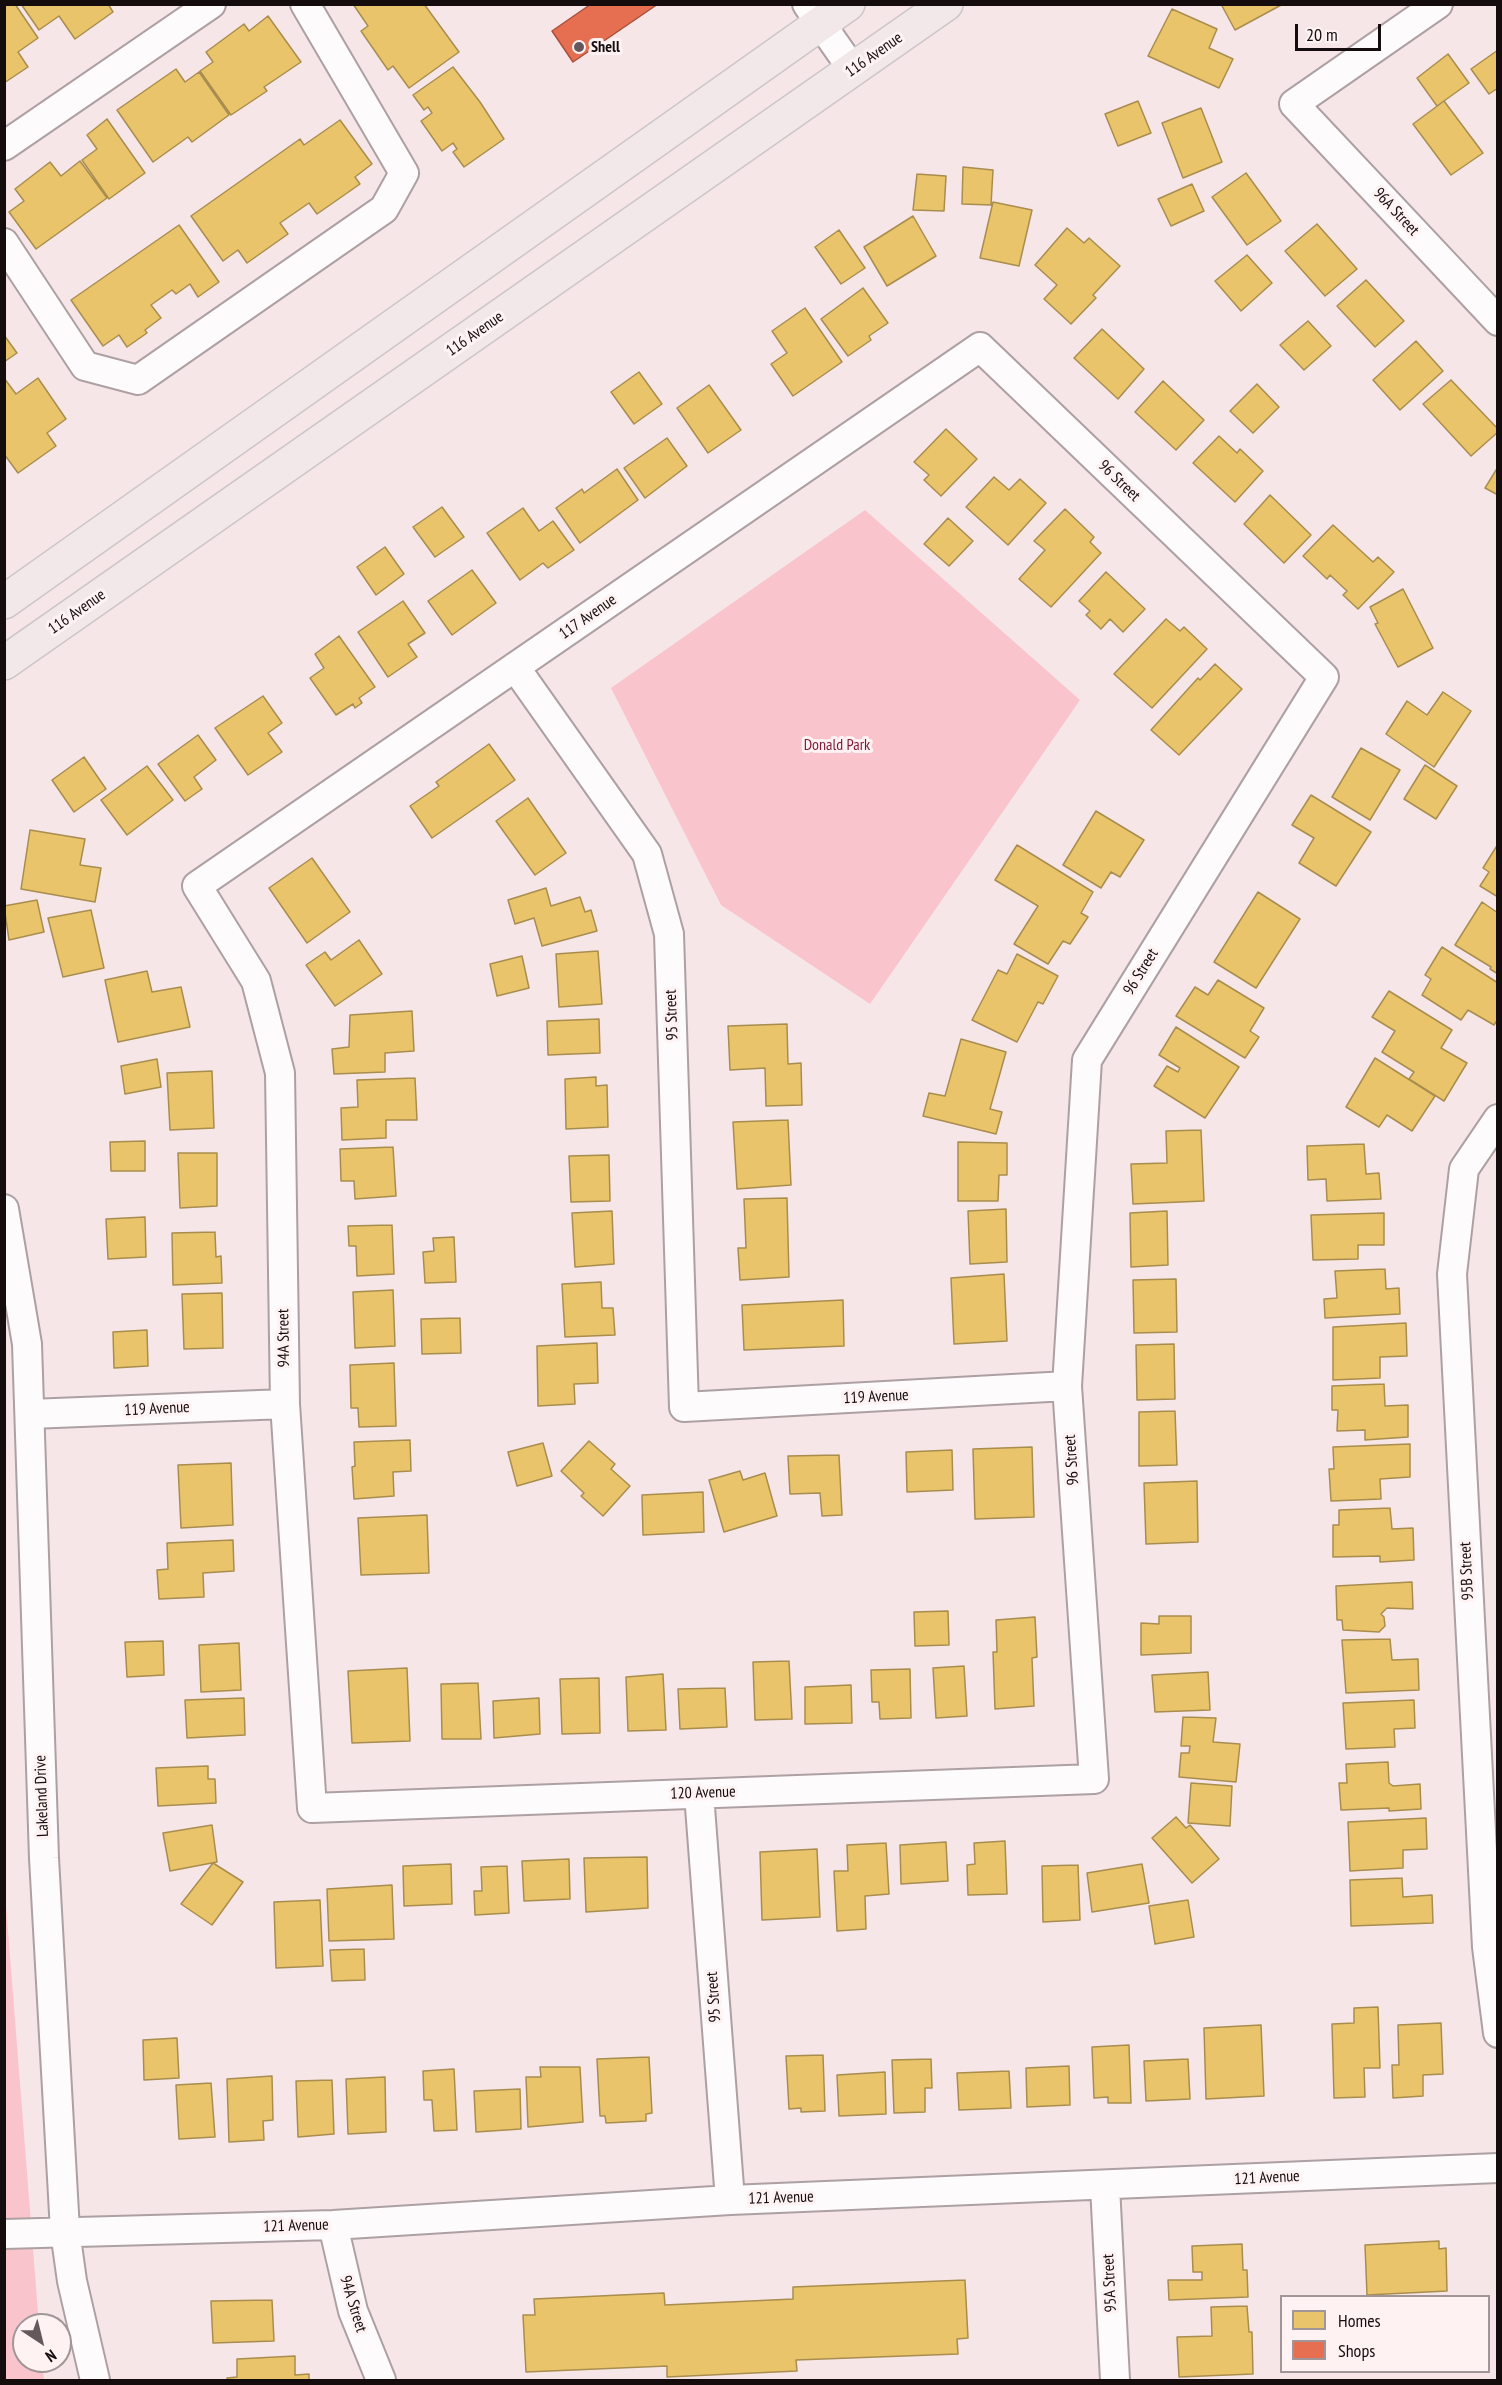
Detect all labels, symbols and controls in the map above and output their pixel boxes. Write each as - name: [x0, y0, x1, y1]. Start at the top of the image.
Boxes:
- scale bar: [1298, 12, 1384, 50]
- text: 20 m: [1306, 23, 1338, 46]
- street label: 116 Avenue: [842, 28, 906, 82]
- place label: Shell: [591, 37, 620, 57]
- marker: Shell: [572, 40, 586, 54]
- street label: 96A Street: [1369, 184, 1423, 240]
- street label: 116 Avenue: [443, 307, 507, 361]
- street label: 96 Street: [1094, 456, 1144, 506]
- street label: 116 Avenue: [45, 585, 109, 639]
- street label: 117 Avenue: [556, 590, 620, 644]
- park label: Donald Park: [804, 735, 870, 755]
- street label: 96 Street: [1119, 945, 1163, 999]
- street label: 95 Street: [662, 989, 682, 1041]
- street label: 94A Street: [274, 1309, 294, 1367]
- street label: 119 Avenue: [843, 1386, 909, 1408]
- street label: 119 Avenue: [124, 1398, 190, 1420]
- street label: 96 Street: [1061, 1434, 1083, 1486]
- street label: 95B Street: [1456, 1541, 1478, 1601]
- street label: Lakeland Drive: [31, 1755, 53, 1837]
- street label: 120 Avenue: [670, 1782, 736, 1804]
- street label: 95 Street: [703, 1971, 725, 2023]
- street label: 121 Avenue: [1234, 2167, 1300, 2189]
- street label: 121 Avenue: [748, 2187, 814, 2209]
- street label: 121 Avenue: [263, 2215, 329, 2237]
- street label: 95A Street: [1099, 2253, 1121, 2313]
- street label: 94A Street: [335, 2273, 371, 2335]
- legend: [1280, 2295, 1490, 2373]
- text: Homes: [1338, 2309, 1381, 2332]
- north arrow: [12, 2313, 72, 2373]
- text: Shops: [1338, 2339, 1375, 2362]
- text: N: [42, 2345, 60, 2367]

